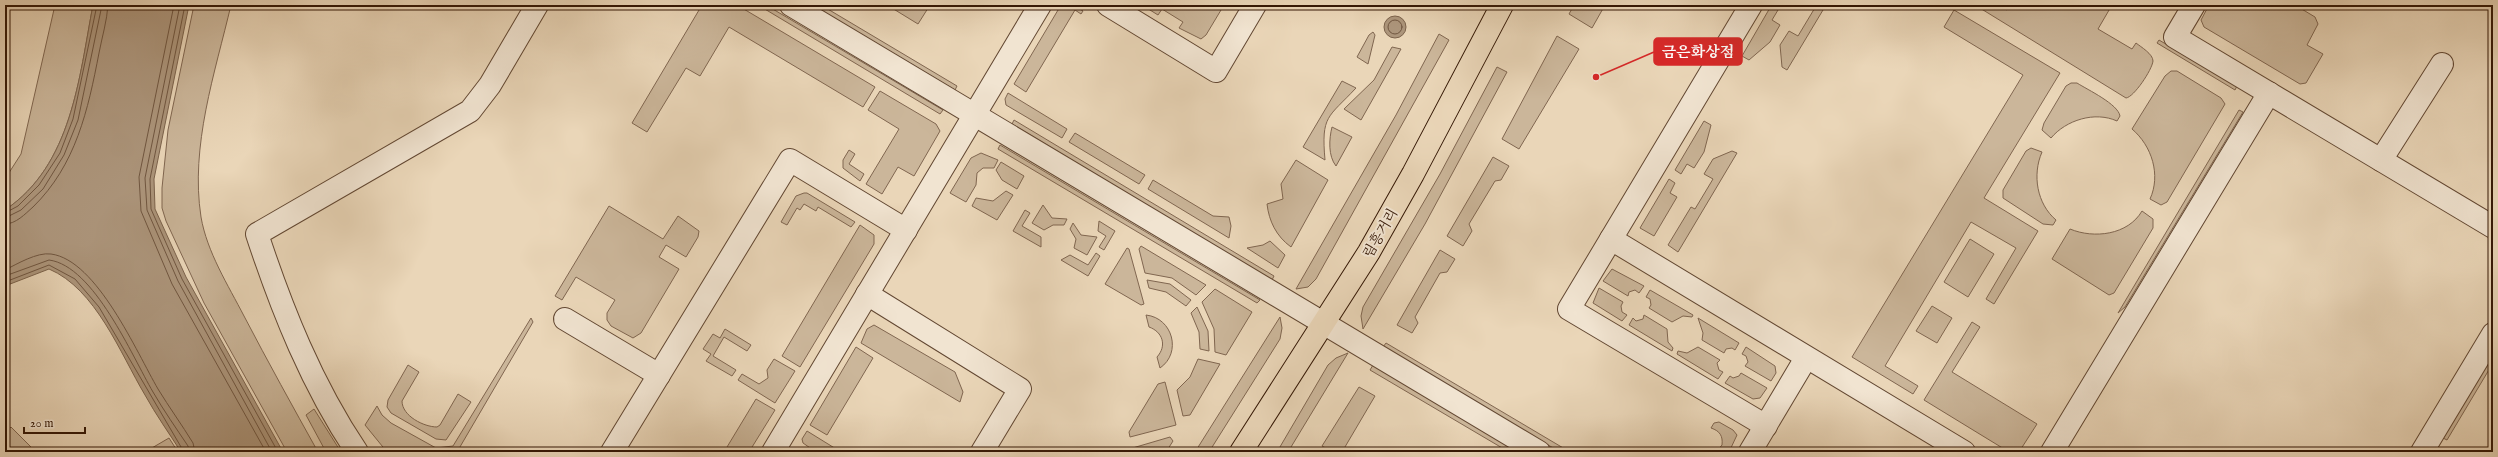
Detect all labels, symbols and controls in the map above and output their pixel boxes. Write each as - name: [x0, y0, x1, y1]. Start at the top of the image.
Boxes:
- callout: 금은화상점: [1654, 38, 1742, 65]
- text: 금은화상점: [1662, 43, 1734, 62]
- street label: 림흥거리: [1360, 206, 1402, 261]
- scale bar: [24, 409, 85, 435]
- text: 20 m: [30, 416, 53, 431]

